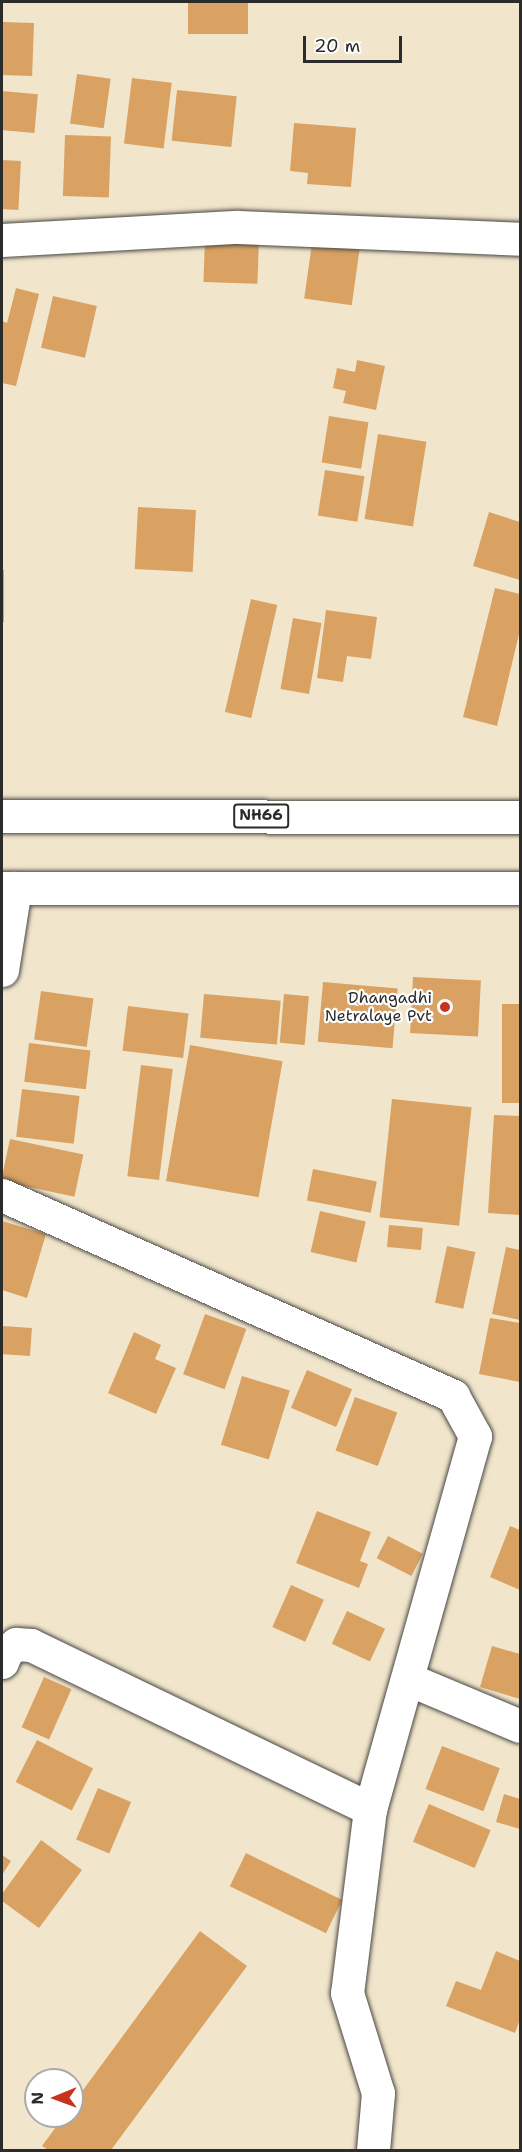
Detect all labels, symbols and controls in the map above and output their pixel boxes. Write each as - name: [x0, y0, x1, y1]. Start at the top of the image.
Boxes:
- scale bar: [306, 24, 405, 62]
- text: 20 m: [314, 34, 360, 58]
- road number: NH66: [232, 804, 290, 828]
- place label: Dhangadhi Netralaye Pvt: [325, 988, 432, 1026]
- marker: Dhangadhi Netralaye Pvt: [436, 998, 454, 1016]
- north arrow: [24, 2068, 84, 2128]
- text: N: [27, 2092, 48, 2105]

